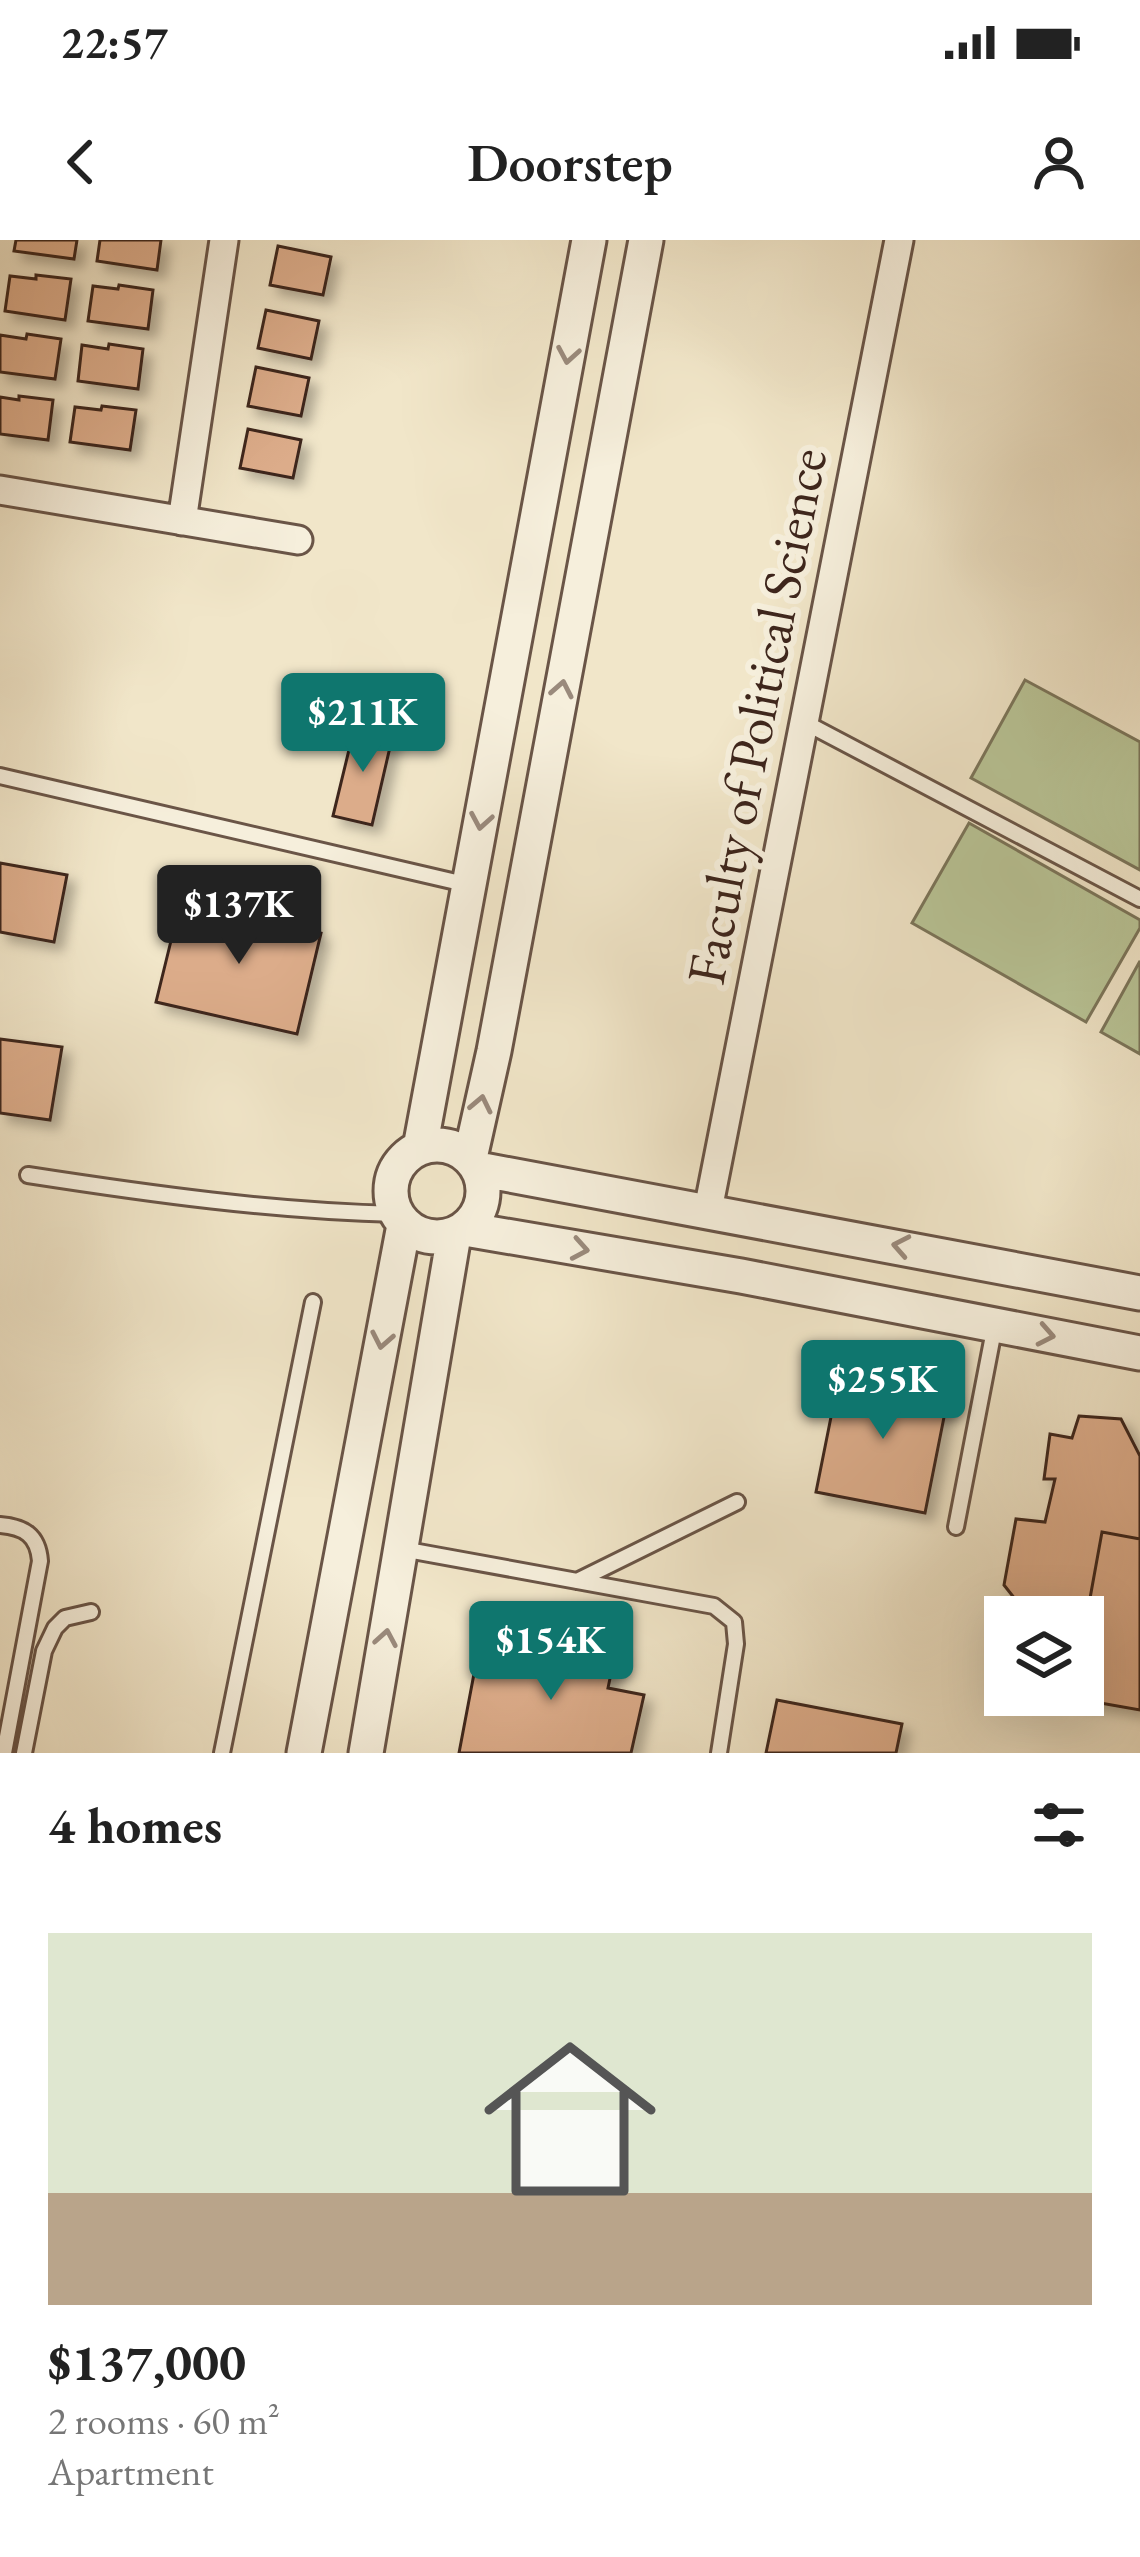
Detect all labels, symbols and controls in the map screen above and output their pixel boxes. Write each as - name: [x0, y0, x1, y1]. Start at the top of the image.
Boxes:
- text: 22:57: [60, 13, 168, 71]
- text: Doorstep: [467, 127, 673, 197]
- icon: back: [48, 129, 114, 195]
- icon: person: [1026, 129, 1092, 195]
- one-way arrow: [556, 345, 581, 365]
- street label: Faculty of Political Science: [670, 442, 842, 990]
- pin: $211K: [279, 673, 447, 775]
- one-way arrow: [548, 679, 574, 699]
- text: $211K: [308, 686, 418, 737]
- one-way arrow: [469, 811, 495, 831]
- pin: $137K: [155, 865, 323, 967]
- text: $137K: [184, 878, 294, 929]
- one-way arrow: [467, 1095, 492, 1115]
- one-way arrow: [892, 1234, 912, 1260]
- one-way arrow: [570, 1235, 590, 1260]
- one-way arrow: [1036, 1321, 1056, 1347]
- one-way arrow: [370, 1329, 396, 1349]
- pin: $255K: [799, 1340, 967, 1442]
- text: $255K: [828, 1353, 938, 1404]
- map controls: [984, 1596, 1104, 1716]
- button: layers: [984, 1596, 1104, 1716]
- pin: $154K: [467, 1601, 635, 1703]
- text: $154K: [496, 1614, 606, 1665]
- one-way arrow: [373, 1628, 398, 1648]
- text: 4 homes: [48, 1792, 222, 1858]
- icon: filters: [1026, 1792, 1092, 1858]
- icon: home: [462, 2011, 678, 2227]
- text: $137,000: [48, 2329, 246, 2395]
- text: 2 rooms · 60 m²: [48, 2395, 280, 2446]
- text: Apartment: [48, 2446, 214, 2497]

